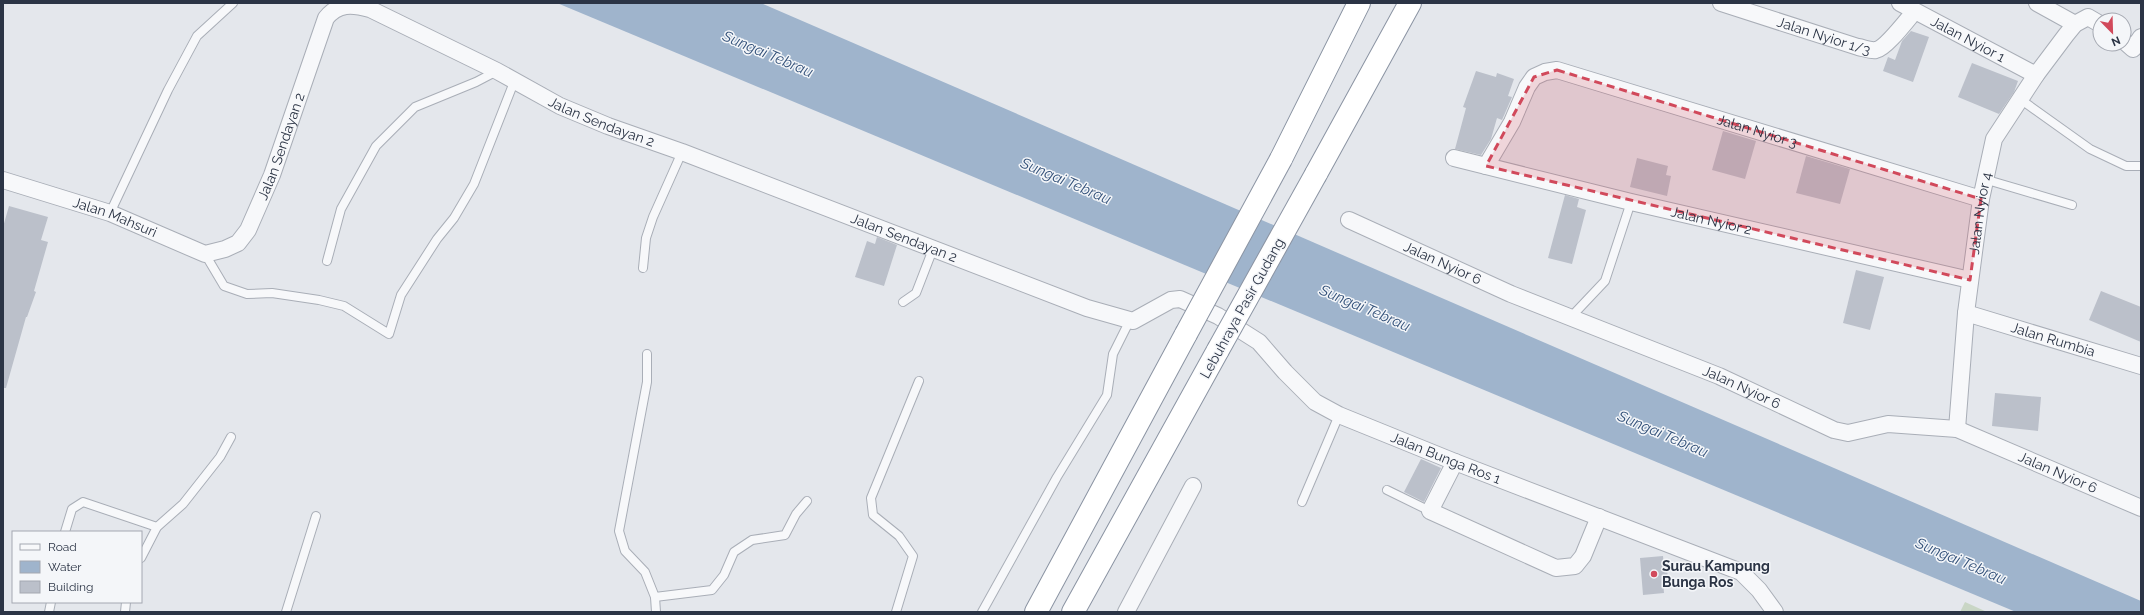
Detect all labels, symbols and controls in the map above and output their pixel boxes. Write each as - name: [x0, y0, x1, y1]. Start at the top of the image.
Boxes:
- north arrow: [2092, 12, 2132, 52]
- street label: Jalan Nyior 1: [1928, 13, 2008, 65]
- street label: Jalan Nyior 1/3: [1775, 14, 1872, 58]
- water label: Sungai Tebrau: [719, 26, 816, 81]
- text: N: [2109, 33, 2122, 48]
- street label: Jalan Sendayan 2: [254, 91, 308, 202]
- street label: Jalan Sendayan 2: [546, 93, 657, 150]
- street label: Jalan Nyior 3: [1715, 111, 1799, 151]
- water label: Sungai Tebrau: [1017, 153, 1114, 208]
- street label: Jalan Nyior 4: [1966, 170, 1995, 255]
- street label: Jalan Mahsuri: [71, 194, 159, 240]
- street label: Jalan Nyior 2: [1669, 203, 1754, 238]
- street label: Jalan Sendayan 2: [849, 210, 960, 265]
- street label: Lebuhraya Pasir Gudang: [1197, 235, 1287, 381]
- street label: Jalan Nyior 6: [1401, 238, 1484, 288]
- water label: Sungai Tebrau: [1316, 280, 1413, 335]
- street label: Jalan Rumbia: [2009, 319, 2097, 360]
- street label: Jalan Nyior 6: [1701, 362, 1783, 412]
- water label: Sungai Tebrau: [1614, 406, 1711, 461]
- street label: Jalan Bunga Ros 1: [1389, 429, 1503, 487]
- street label: Jalan Nyior 6: [2016, 448, 2100, 496]
- legend: [12, 531, 142, 603]
- water label: Sungai Tebrau: [1912, 533, 2009, 588]
- text: Road: [48, 540, 77, 554]
- place label: Surau Kampung Bunga Ros: [1662, 558, 1770, 590]
- text: Water: [48, 560, 82, 574]
- marker: Surau Kampung Bunga Ros: [1649, 569, 1659, 579]
- text: Building: [48, 580, 94, 594]

